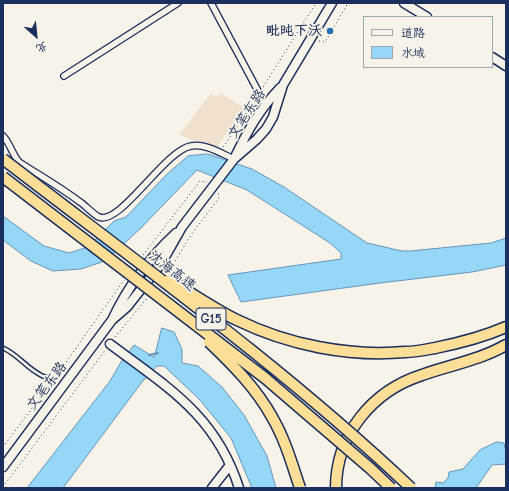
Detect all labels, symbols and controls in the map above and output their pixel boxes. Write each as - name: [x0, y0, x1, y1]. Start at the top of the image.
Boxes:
- north arrow: [16, 16, 56, 56]
- legend: [363, 16, 493, 68]
- place label: 毗旽下沃: [266, 23, 322, 39]
- marker: 毗旽下沃: [325, 26, 335, 36]
- text: 道路: [401, 26, 425, 40]
- text: 北: [34, 39, 50, 55]
- text: 水域: [401, 46, 425, 60]
- street label: 文笔东路: [225, 86, 269, 142]
- street label: 沈海高速: [145, 247, 199, 295]
- road number: G15: [196, 308, 226, 330]
- street label: 文笔东路: [23, 359, 71, 413]

